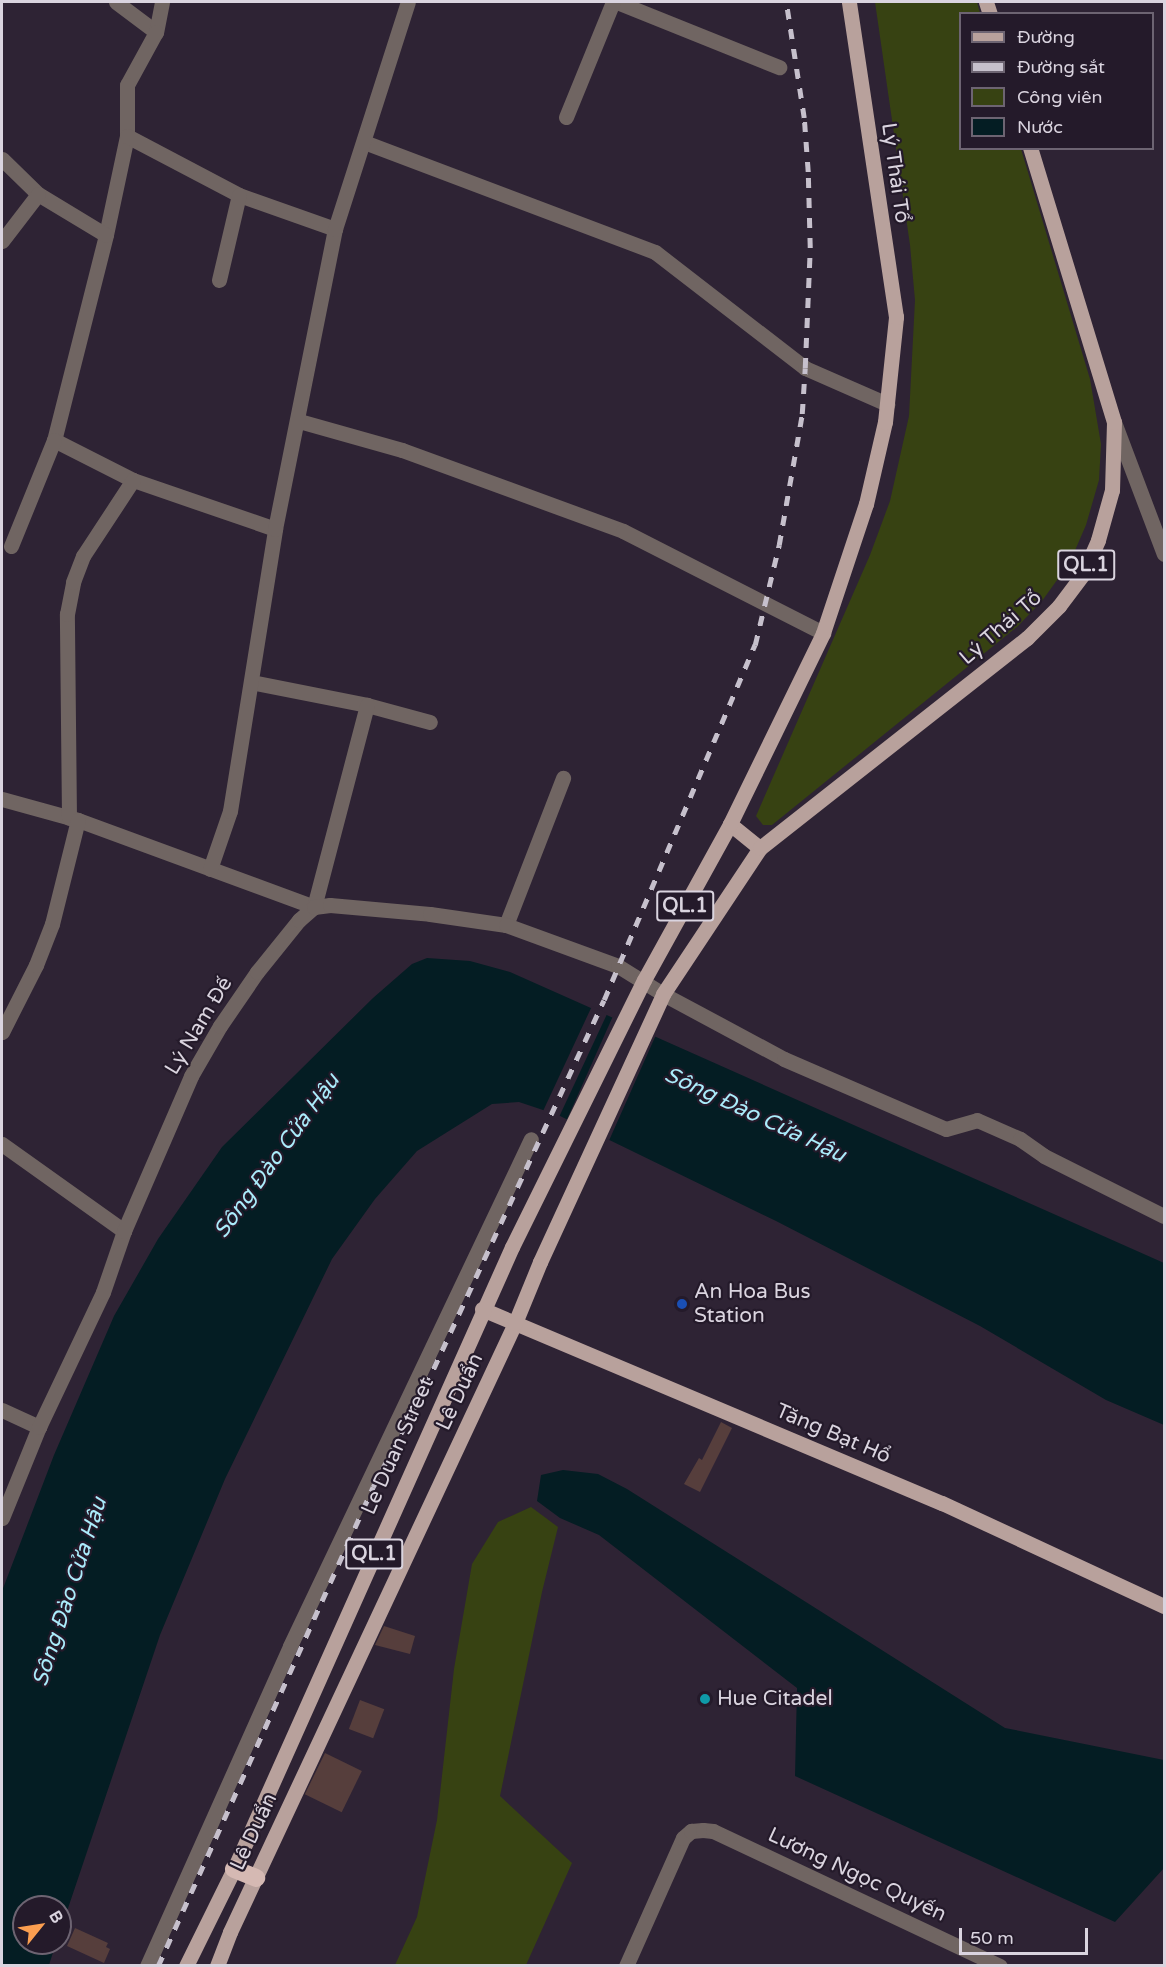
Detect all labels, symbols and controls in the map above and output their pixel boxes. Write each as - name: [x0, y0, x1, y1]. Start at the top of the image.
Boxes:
- legend: [959, 12, 1154, 150]
- text: Đường: [1017, 26, 1075, 48]
- text: Đường sắt: [1017, 56, 1105, 78]
- text: Công viên: [1017, 86, 1102, 108]
- text: Nước: [1017, 116, 1063, 138]
- street label: Lý Thái Tổ: [875, 121, 915, 225]
- road number: QL.1: [1056, 548, 1116, 582]
- street label: Lý Thái Tổ: [955, 585, 1047, 671]
- road number: QL.1: [655, 889, 715, 923]
- street label: Lý Nam Đế: [160, 973, 238, 1079]
- water label: Sông Đào Cửa Hậu: [660, 1061, 850, 1169]
- water label: Sông Đào Cửa Hậu: [208, 1069, 346, 1243]
- place label: An Hoa Bus Station: [694, 1279, 811, 1329]
- marker: An Hoa Bus Station: [675, 1297, 689, 1311]
- street label: Lê Duẩn: [431, 1349, 489, 1435]
- street label: Le Duan Street: [356, 1373, 440, 1519]
- street label: Tăng Bạt Hổ: [772, 1399, 894, 1469]
- water label: Sông Đào Cửa Hậu: [27, 1494, 113, 1690]
- road number: QL.1: [344, 1537, 404, 1571]
- place label: Hue Citadel: [717, 1686, 833, 1712]
- marker: Hue Citadel: [698, 1692, 712, 1706]
- street label: Lê Duẩn: [225, 1789, 283, 1875]
- street label: Lương Ngọc Quyến: [764, 1823, 950, 1927]
- north arrow: [12, 1895, 72, 1955]
- text: B: [44, 1907, 67, 1927]
- scale bar: [962, 1916, 1091, 1954]
- text: 50 m: [970, 1927, 1014, 1949]

